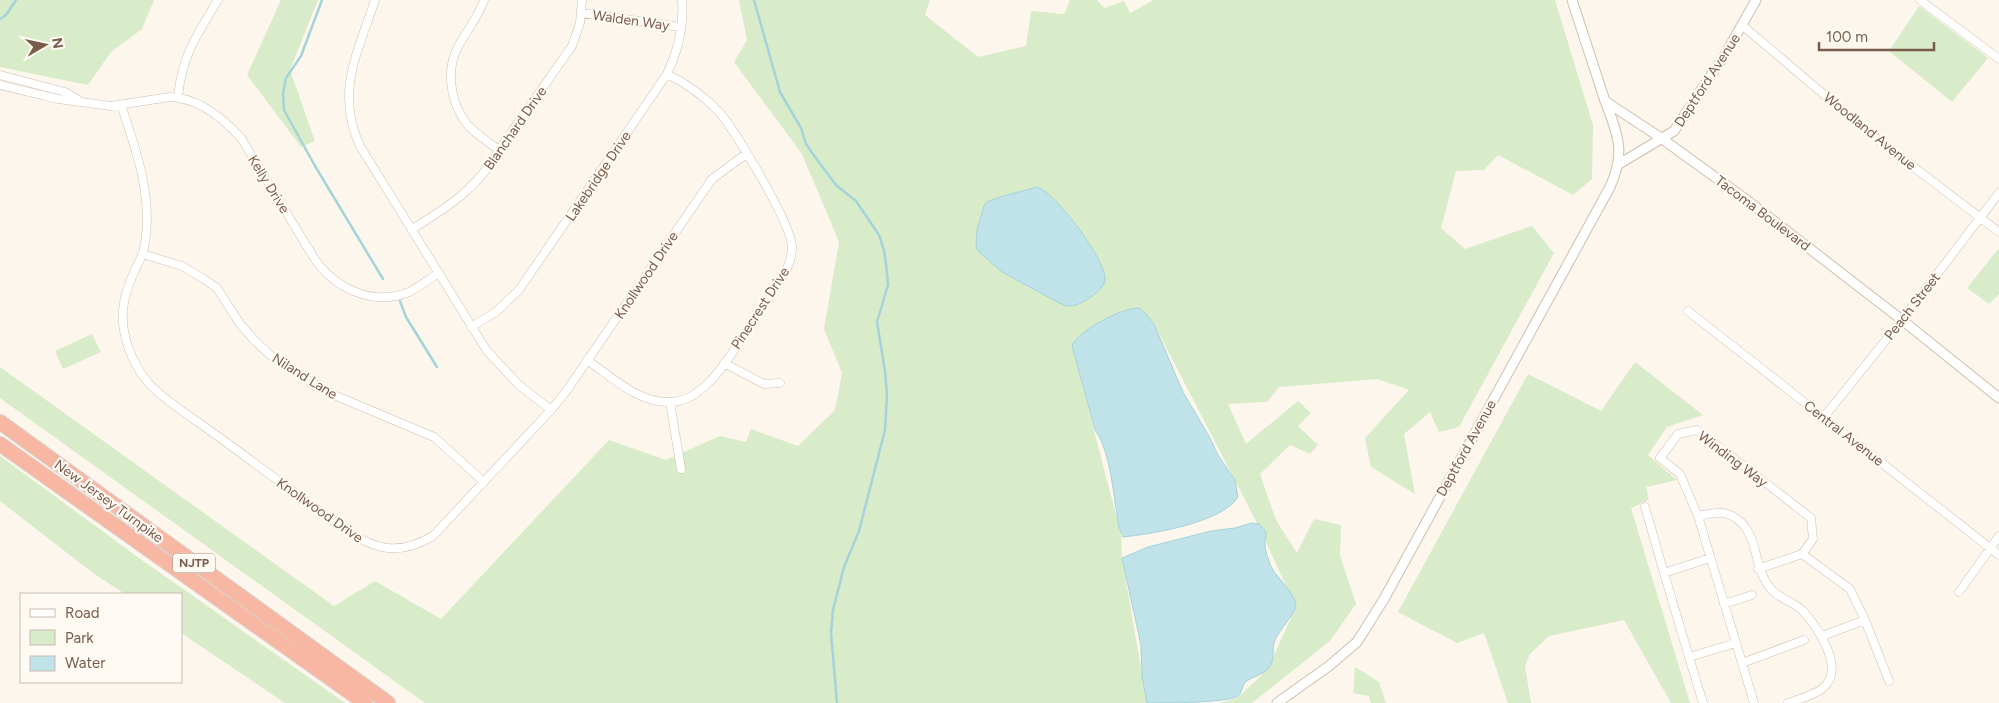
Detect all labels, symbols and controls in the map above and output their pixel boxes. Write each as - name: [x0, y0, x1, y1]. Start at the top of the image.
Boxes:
- street label: Walden Way: [591, 7, 671, 34]
- north arrow: [20, 20, 70, 70]
- scale bar: [1819, 20, 1934, 52]
- text: 100 m: [1826, 28, 1868, 46]
- street label: Deptford Avenue: [1671, 30, 1744, 130]
- text: N: [48, 36, 67, 50]
- street label: Blanchard Drive: [480, 83, 551, 173]
- street label: Woodland Avenue: [1820, 89, 1920, 174]
- street label: Lakebridge Drive: [562, 128, 635, 224]
- street label: Kelly Drive: [244, 152, 293, 217]
- street label: Tacoma Boulevard: [1712, 172, 1814, 255]
- street label: Knollwood Drive: [611, 228, 682, 322]
- street label: Pinecrest Drive: [728, 264, 793, 352]
- street label: Peach Street: [1881, 269, 1944, 343]
- street label: Niland Lane: [269, 350, 341, 403]
- street label: Deptford Avenue: [1433, 397, 1500, 500]
- street label: Central Avenue: [1800, 397, 1887, 470]
- street label: Winding Way: [1695, 428, 1771, 491]
- street label: New Jersey Turnpike: [51, 456, 167, 547]
- street label: Knollwood Drive: [273, 474, 367, 547]
- road number: NJTP: [173, 554, 215, 572]
- legend: [20, 593, 182, 683]
- text: Road: [65, 604, 100, 622]
- text: Park: [65, 629, 94, 647]
- text: Water: [65, 654, 105, 672]

